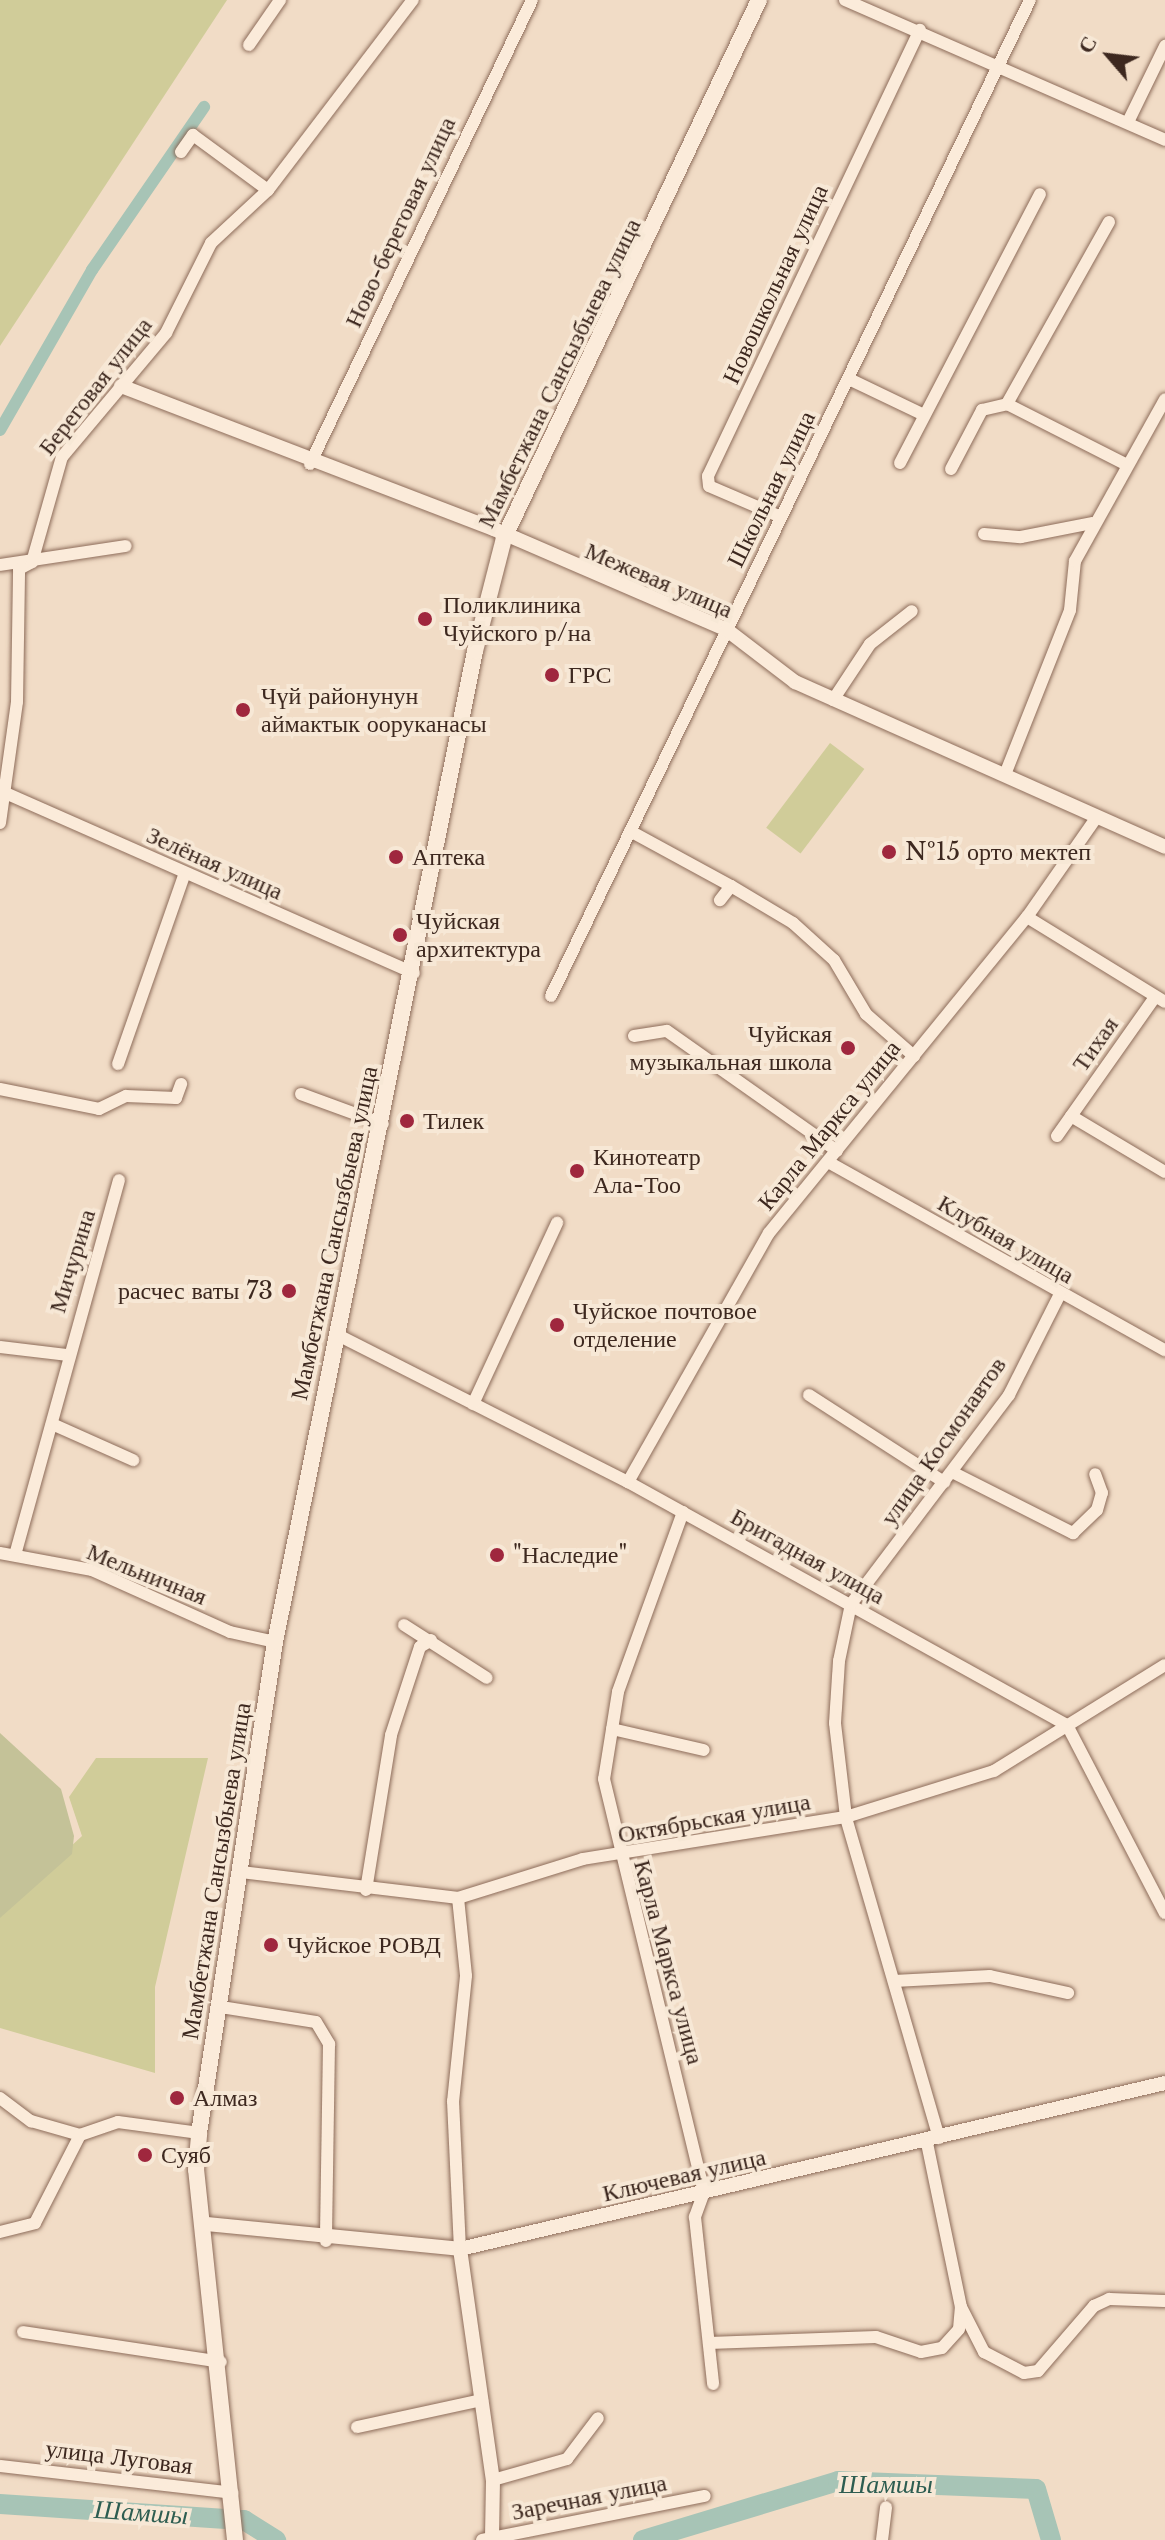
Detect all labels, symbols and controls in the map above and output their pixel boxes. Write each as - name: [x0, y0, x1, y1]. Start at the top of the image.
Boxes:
- north arrow: [1069, 16, 1149, 96]
- text: С: [1072, 31, 1103, 58]
- street label: Ново-береговая улица: [339, 112, 461, 332]
- street label: Новошкольная улица: [716, 180, 834, 388]
- street label: Мамбетжана Сансызбыева улица: [471, 214, 647, 532]
- street label: Береговая улица: [32, 311, 158, 461]
- street label: Школьная улица: [721, 406, 821, 572]
- street label: Межевая улица: [581, 536, 737, 624]
- place label: Поликлиника Чуйского р/на: [443, 591, 591, 647]
- marker: Поликлиника Чуйского р/на: [414, 608, 436, 630]
- place label: ГРС: [568, 661, 612, 689]
- marker: ГРС: [543, 666, 561, 684]
- place label: Чүй районунун аймактык ооруканасы: [261, 682, 487, 738]
- marker: Чүй районунун аймактык ооруканасы: [232, 699, 254, 721]
- street label: Зелёная улица: [142, 820, 288, 906]
- place label: №15 орто мектеп: [905, 838, 1091, 866]
- place label: Аптека: [412, 843, 485, 871]
- marker: №15 орто мектеп: [880, 843, 898, 861]
- marker: Аптека: [387, 848, 405, 866]
- place label: Чуйская архитектура: [416, 907, 541, 963]
- marker: Чуйская архитектура: [391, 926, 409, 944]
- street label: Тихая: [1066, 1011, 1124, 1077]
- place label: Чуйская музыкальная школа: [629, 1020, 832, 1076]
- street label: Карла Маркса улица: [752, 1034, 906, 1216]
- marker: Чуйская музыкальная школа: [839, 1039, 857, 1057]
- street label: Мамбетжана Сансызбыева улица: [284, 1063, 384, 1403]
- place label: Тилек: [423, 1107, 484, 1135]
- marker: Тилек: [398, 1112, 416, 1130]
- place label: Кинотеатр Ала-Тоо: [593, 1143, 701, 1199]
- marker: Кинотеатр Ала-Тоо: [568, 1162, 586, 1180]
- street label: Клубная улица: [933, 1188, 1079, 1290]
- street label: Мичурина: [43, 1206, 101, 1316]
- place label: расчес ваты 73: [118, 1277, 273, 1305]
- marker: расчес ваты 73: [280, 1282, 298, 1300]
- place label: Чуйское почтовое отделение: [573, 1297, 757, 1353]
- marker: Чуйское почтовое отделение: [548, 1316, 566, 1334]
- street label: улица Космонавтов: [874, 1351, 1012, 1531]
- street label: Бригадная улица: [726, 1502, 890, 1610]
- street label: Мельничная: [83, 1537, 211, 1611]
- place label: "Наследие": [513, 1541, 627, 1569]
- marker: "Наследие": [488, 1546, 506, 1564]
- street label: Мамбетжана Сансызбыева улица: [175, 1700, 257, 2042]
- street label: Октябрьская улица: [616, 1787, 812, 1849]
- street label: Карла Маркса улица: [628, 1857, 710, 2067]
- place label: Чуйское РОВД: [287, 1931, 441, 1959]
- marker: Чуйское РОВД: [262, 1936, 280, 1954]
- place label: Алмаз: [193, 2084, 257, 2112]
- marker: Алмаз: [168, 2089, 186, 2107]
- place label: Суяб: [161, 2141, 211, 2169]
- street label: Ключевая улица: [600, 2142, 768, 2208]
- marker: Суяб: [136, 2146, 154, 2164]
- street label: улица Луговая: [44, 2434, 194, 2480]
- street label: Заречная улица: [509, 2468, 669, 2526]
- water label: Шамшы: [839, 2469, 933, 2501]
- water label: Шамшы: [93, 2494, 189, 2532]

